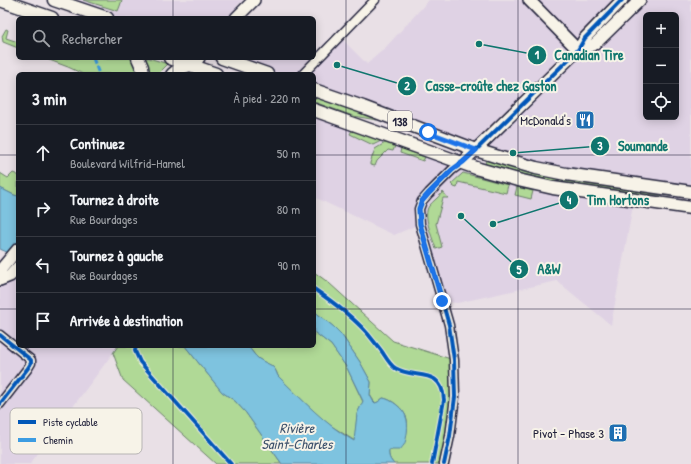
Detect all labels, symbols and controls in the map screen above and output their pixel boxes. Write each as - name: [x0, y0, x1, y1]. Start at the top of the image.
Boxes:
- map controls: [643, 12, 679, 120]
- button: +: [643, 12, 679, 48]
- search box: [16, 16, 316, 60]
- icon: search: [30, 27, 52, 49]
- text: Rechercher: [62, 28, 123, 49]
- callout: Canadian Tire: [527, 42, 632, 68]
- text: Canadian Tire: [554, 45, 624, 64]
- text: 1: [535, 46, 540, 63]
- button: −: [643, 48, 679, 84]
- callout: Casse-croûte chez Gaston: [397, 73, 564, 99]
- text: Casse-croûte chez Gaston: [425, 76, 557, 95]
- text: 2: [404, 77, 410, 94]
- button: locate: [643, 84, 679, 120]
- text: 3 min: [32, 87, 67, 110]
- text: À pied · 220 m: [234, 89, 300, 107]
- restaurant icon: McDonald's: [574, 109, 596, 131]
- road number: 138: [388, 111, 412, 131]
- place label: McDonald's: [520, 111, 571, 129]
- route start: [419, 123, 437, 141]
- text: Continuez: [70, 133, 125, 154]
- callout: Soumande: [590, 133, 676, 159]
- text: Soumande: [618, 136, 668, 155]
- text: 3: [597, 137, 603, 154]
- icon: ahead: [32, 142, 54, 164]
- text: 50 m: [277, 144, 300, 162]
- text: Boulevard Wilfrid-Hamel: [70, 154, 185, 172]
- callout: Tim Hortons: [559, 187, 657, 213]
- text: Tournez à droite: [70, 189, 159, 210]
- text: Tim Hortons: [586, 190, 650, 209]
- text: 4: [567, 191, 572, 208]
- icon: right: [32, 198, 54, 220]
- text: 80 m: [277, 200, 300, 218]
- text: Rue Bourdages: [70, 210, 137, 228]
- text: Tournez à gauche: [70, 245, 163, 266]
- icon: left: [32, 254, 54, 276]
- text: 90 m: [278, 256, 300, 274]
- callout: A&W: [509, 256, 568, 282]
- text: A&W: [538, 259, 561, 278]
- text: 5: [516, 261, 522, 278]
- text: Rue Bourdages: [70, 266, 137, 284]
- route end: [433, 292, 451, 310]
- icon: arrive: [32, 310, 54, 332]
- text: Arrivée à destination: [70, 310, 183, 331]
- legend: [10, 408, 142, 454]
- text: Piste cyclable: [43, 415, 99, 429]
- water label: Rivière Saint-Charles: [262, 418, 334, 453]
- building icon: Pivot - Phase 3: [607, 422, 629, 444]
- place label: Pivot - Phase 3: [533, 424, 604, 442]
- text: Chemin: [43, 433, 73, 447]

